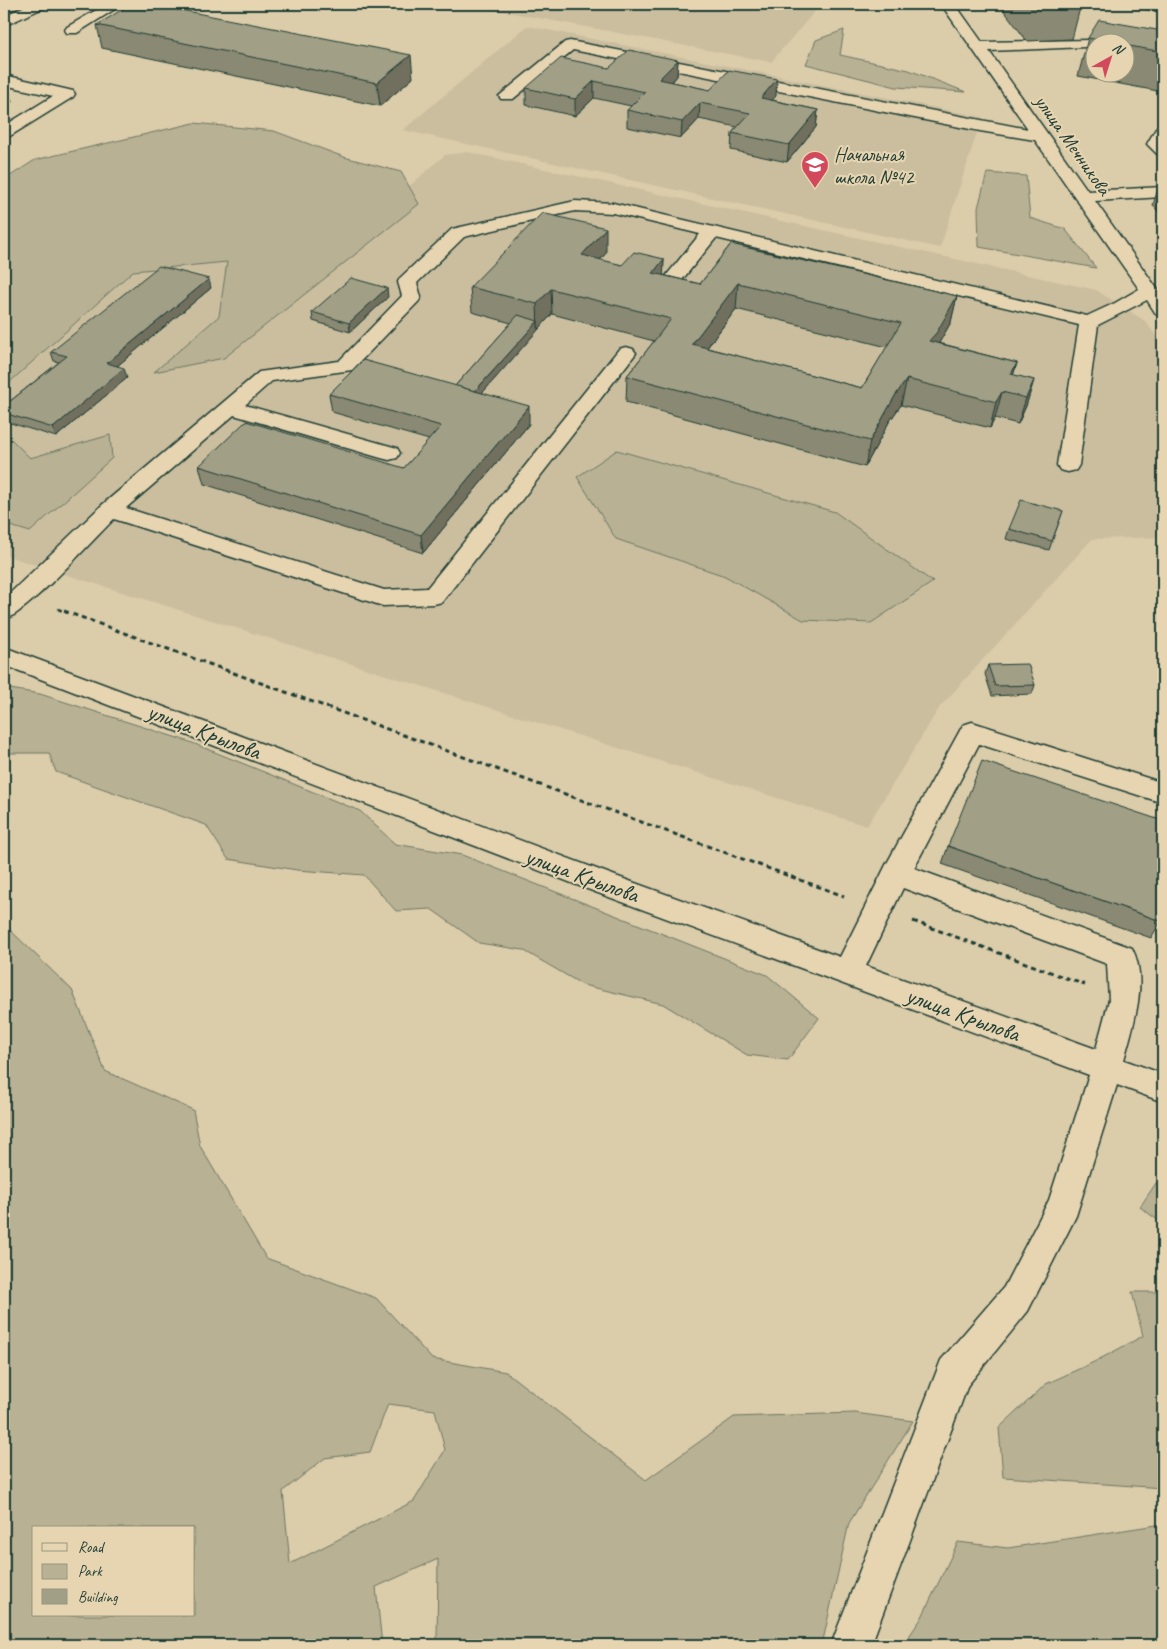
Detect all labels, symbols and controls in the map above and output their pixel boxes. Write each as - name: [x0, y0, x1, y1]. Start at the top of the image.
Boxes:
- north arrow: [1084, 32, 1134, 82]
- text: N: [1109, 39, 1128, 59]
- street label: улица Мечникова: [1029, 89, 1117, 201]
- place label: Начальная школа №42: [834, 142, 916, 190]
- school or university icon: Начальная школа №42: [800, 150, 830, 189]
- street label: улица Крылова: [141, 695, 266, 767]
- street label: улица Крылова: [519, 840, 644, 910]
- street label: улица Крылова: [900, 979, 1025, 1049]
- legend: [32, 1526, 195, 1616]
- text: Road: [78, 1538, 105, 1557]
- text: Park: [78, 1562, 103, 1581]
- text: Building: [78, 1588, 118, 1607]

